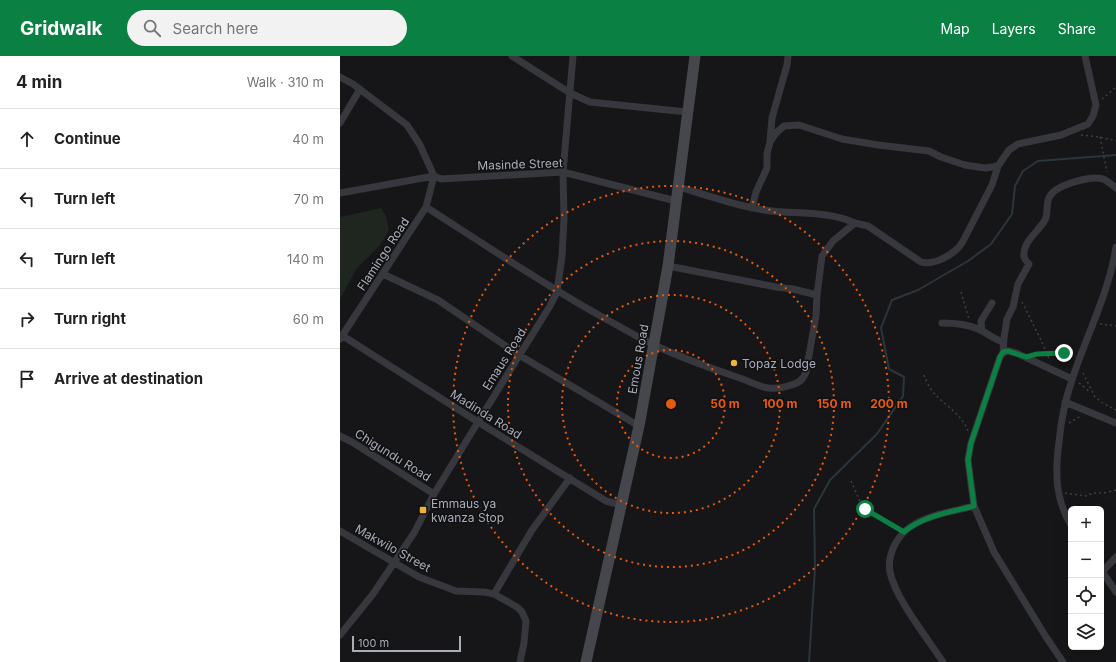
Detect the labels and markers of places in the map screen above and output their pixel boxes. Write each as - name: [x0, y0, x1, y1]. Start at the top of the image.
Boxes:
- place label: Topaz Lodge: [742, 356, 816, 371]
- marker: Topaz Lodge: [729, 358, 739, 368]
- centre of rings: [664, 397, 678, 411]
- place label: Emmaus ya kwanza Stop: [431, 496, 504, 525]
- marker: Emmaus ya kwanza Stop: [418, 505, 428, 515]

